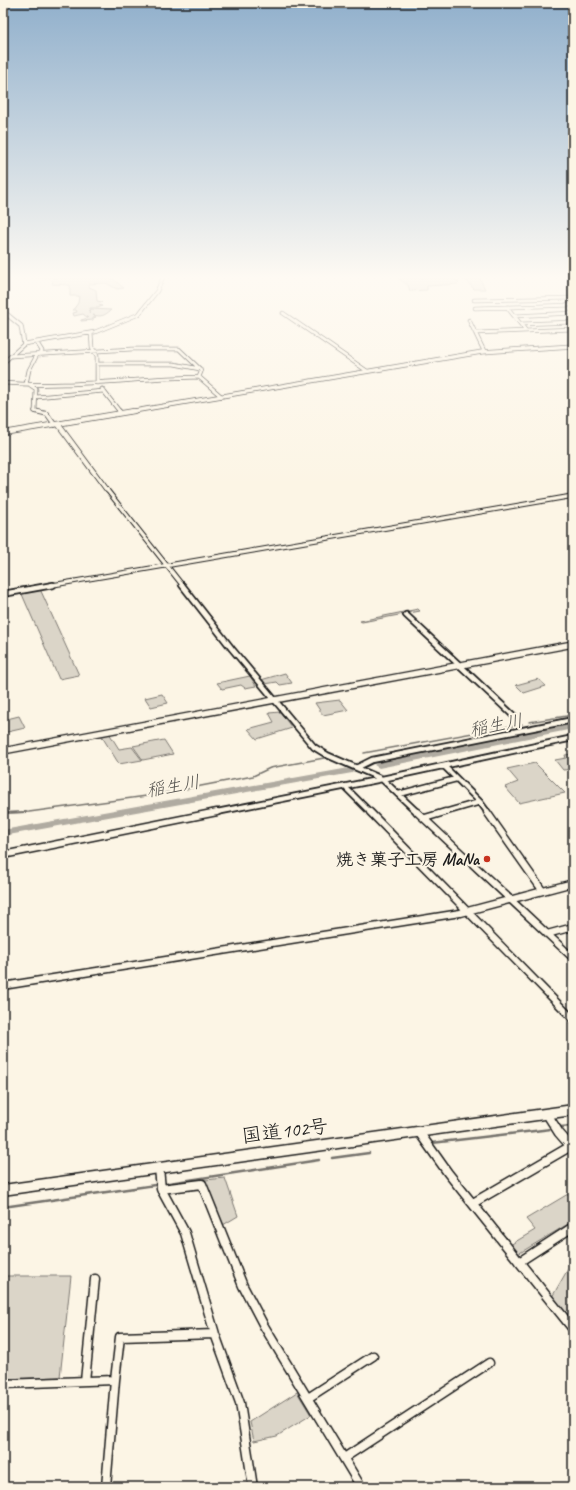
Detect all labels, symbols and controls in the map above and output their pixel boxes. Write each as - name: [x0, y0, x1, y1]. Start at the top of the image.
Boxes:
- water label: 稲生川: [467, 709, 525, 741]
- water label: 稲生川: [145, 770, 201, 802]
- place label: 焼き菓子工房 MaNa: [336, 849, 481, 870]
- marker: 焼き菓子工房 MaNa: [482, 854, 492, 864]
- street label: 国道102号: [240, 1113, 330, 1149]

